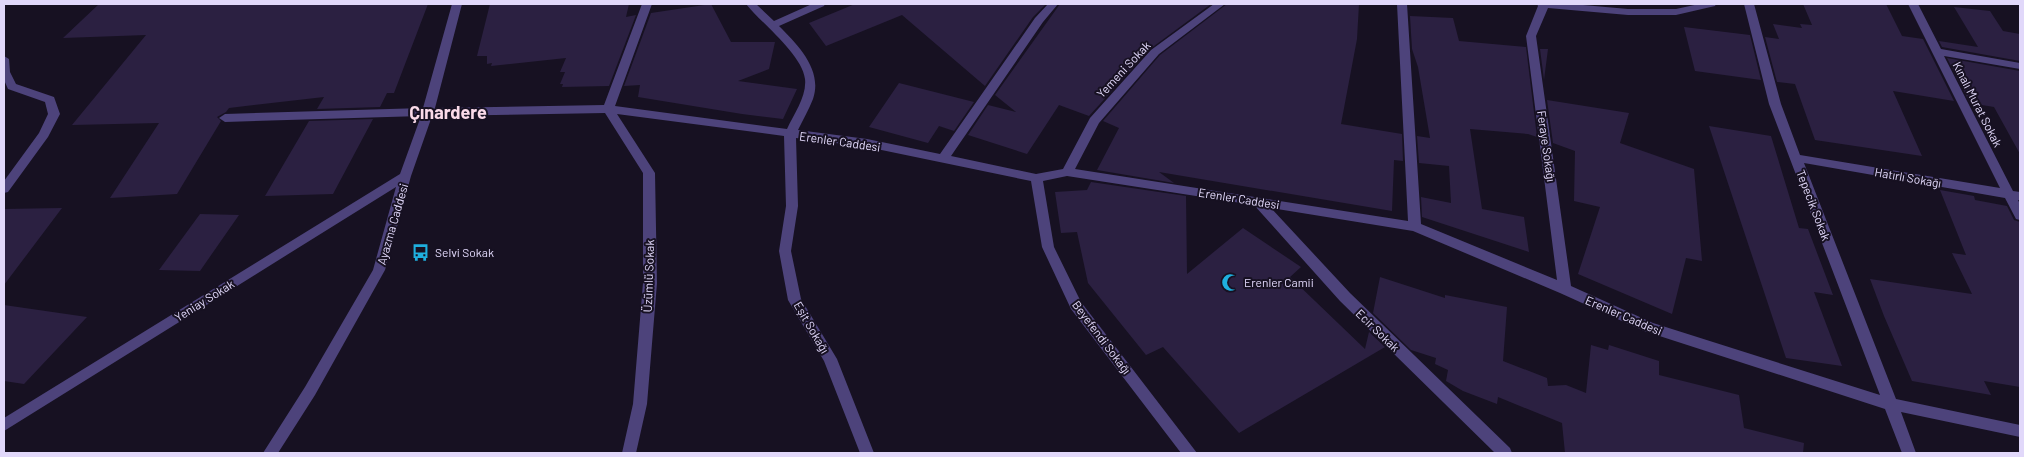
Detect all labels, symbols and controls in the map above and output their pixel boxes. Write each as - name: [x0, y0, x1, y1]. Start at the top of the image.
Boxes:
- street label: Yemeni Sokak: [1093, 38, 1153, 100]
- street label: Kınalı Murat Sokak: [1950, 59, 2006, 149]
- district label: Çınardere: [409, 101, 487, 123]
- street label: Feraye Sokağı: [1535, 109, 1559, 183]
- street label: Erenler Caddesi: [798, 128, 882, 154]
- street label: Hatırlı Sokağı: [1874, 164, 1942, 190]
- street label: Tepecik Sokak: [1794, 168, 1834, 242]
- street label: Ayazma Caddesi: [374, 182, 410, 266]
- street label: Erenler Caddesi: [1197, 185, 1281, 211]
- street label: Üzümlü Sokak: [640, 239, 656, 313]
- bus stop icon: Selvi Sokak: [411, 242, 431, 262]
- place label: Selvi Sokak: [435, 245, 494, 259]
- mosque icon: Erenler Camii: [1220, 272, 1240, 292]
- place label: Erenler Camii: [1244, 275, 1314, 289]
- street label: Yeniay Sokak: [172, 276, 236, 324]
- street label: Erenler Caddesi: [1584, 293, 1664, 337]
- street label: Beyefendi Sokağı: [1070, 297, 1134, 377]
- street label: Eşit Sokağı: [792, 299, 832, 355]
- street label: Ecir Sokak: [1353, 306, 1403, 354]

